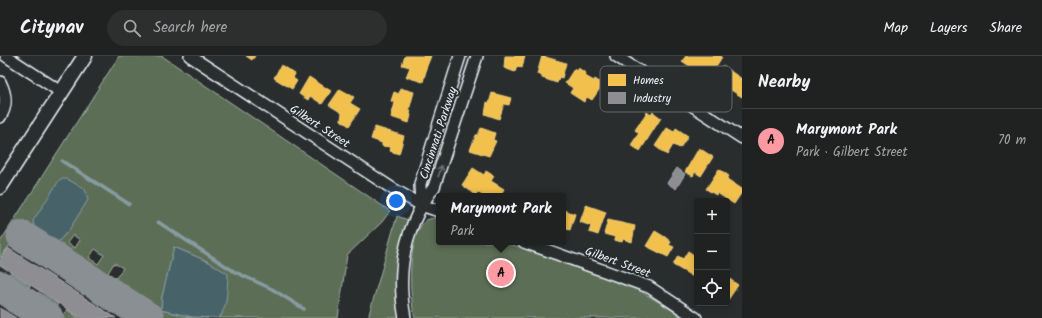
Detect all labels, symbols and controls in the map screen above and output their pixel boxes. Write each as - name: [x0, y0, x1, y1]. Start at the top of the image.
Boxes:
- search box: [107, 10, 387, 46]
- text: Citynav: [20, 13, 83, 43]
- text: Search here: [153, 16, 227, 40]
- icon: search: [121, 17, 143, 39]
- text: Map: [884, 17, 908, 39]
- text: Layers: [930, 17, 968, 39]
- text: Share: [990, 17, 1022, 39]
- legend: [600, 66, 732, 112]
- text: Nearby: [758, 69, 810, 96]
- text: Homes: [633, 72, 664, 90]
- street label: Cincinnati Parkway: [415, 84, 463, 182]
- text: Industry: [633, 90, 672, 108]
- street label: Gilbert Street: [286, 100, 354, 153]
- text: Marymont Park: [796, 118, 897, 142]
- text: A: [767, 130, 775, 151]
- text: 70 m: [998, 130, 1026, 151]
- text: Park · Gilbert Street: [796, 142, 907, 163]
- one-way arrow: [436, 165, 444, 177]
- your location: [386, 191, 406, 211]
- popup: [436, 193, 566, 245]
- text: Marymont Park: [451, 197, 551, 221]
- map controls: [694, 198, 730, 306]
- button: +: [694, 198, 730, 234]
- text: Park: [451, 221, 474, 242]
- button: −: [694, 234, 730, 270]
- street label: Gilbert Street: [582, 242, 654, 283]
- pin: A: [488, 258, 514, 288]
- button: locate: [694, 270, 730, 306]

